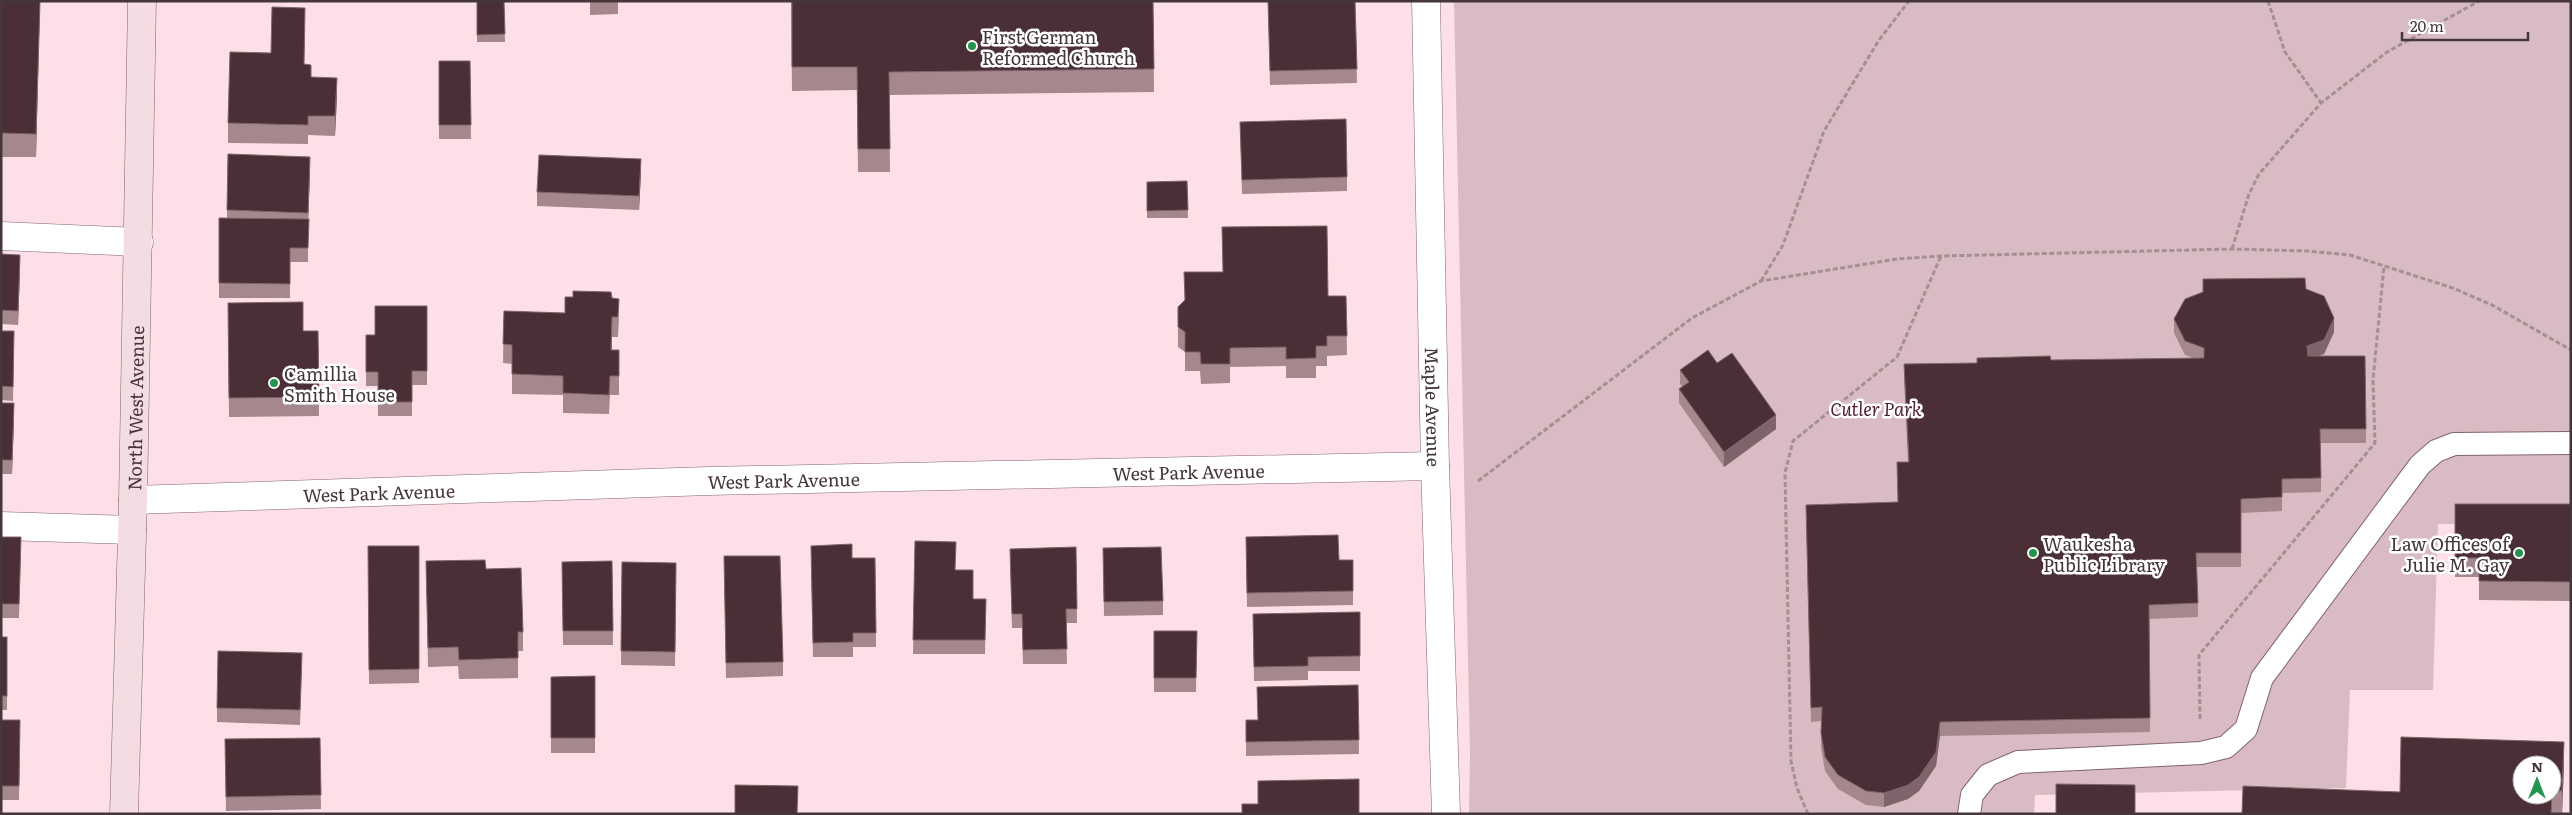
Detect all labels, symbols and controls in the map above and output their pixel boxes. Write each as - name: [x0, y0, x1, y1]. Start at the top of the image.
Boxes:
- scale bar: [2402, 10, 2528, 42]
- text: 20 m: [2410, 14, 2444, 37]
- place label: First German Reformed Church: [982, 23, 1135, 71]
- marker: First German Reformed Church: [966, 40, 978, 52]
- street label: North West Avenue: [120, 325, 150, 491]
- street label: Maple Avenue: [1419, 347, 1449, 467]
- place label: Camillia Smith House: [284, 360, 395, 408]
- marker: Camillia Smith House: [268, 377, 280, 389]
- park label: Cutler Park: [1830, 395, 1922, 422]
- street label: West Park Avenue: [1112, 456, 1265, 486]
- street label: West Park Avenue: [707, 464, 860, 495]
- street label: West Park Avenue: [302, 476, 455, 508]
- place label: Waukesha Public Library: [2043, 530, 2166, 578]
- place label: Law Offices of Julie M. Gay: [2391, 530, 2511, 578]
- marker: Waukesha Public Library: [2027, 547, 2039, 559]
- marker: Law Offices of Julie M. Gay: [2513, 547, 2525, 559]
- north arrow: [2512, 755, 2562, 805]
- text: N: [2531, 756, 2543, 776]

